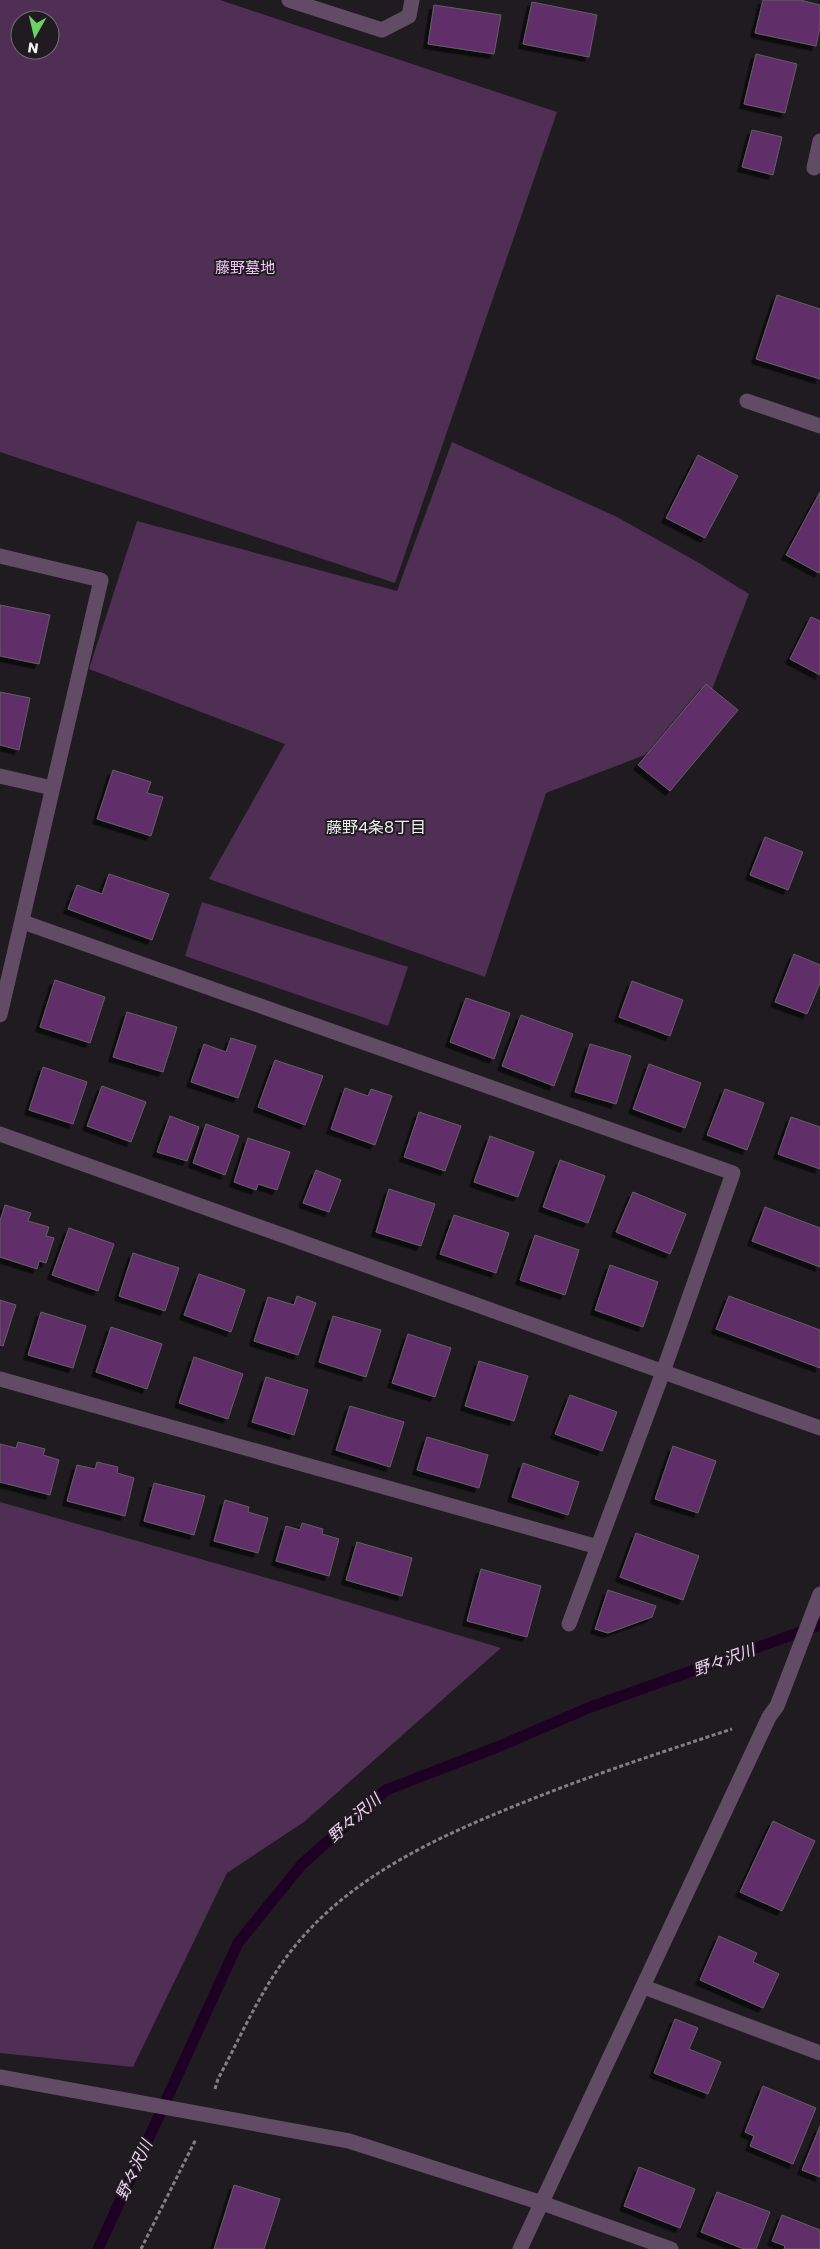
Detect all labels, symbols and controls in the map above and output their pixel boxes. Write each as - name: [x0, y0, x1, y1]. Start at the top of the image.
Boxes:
- north arrow: [10, 10, 60, 60]
- text: N: [27, 37, 40, 59]
- park label: 藤野墓地: [215, 257, 275, 278]
- district label: 藤野4条8丁目: [326, 816, 426, 839]
- water label: 野々沢川: [690, 1638, 760, 1682]
- water label: 野々沢川: [322, 1787, 387, 1848]
- water label: 野々沢川: [110, 2134, 159, 2204]

